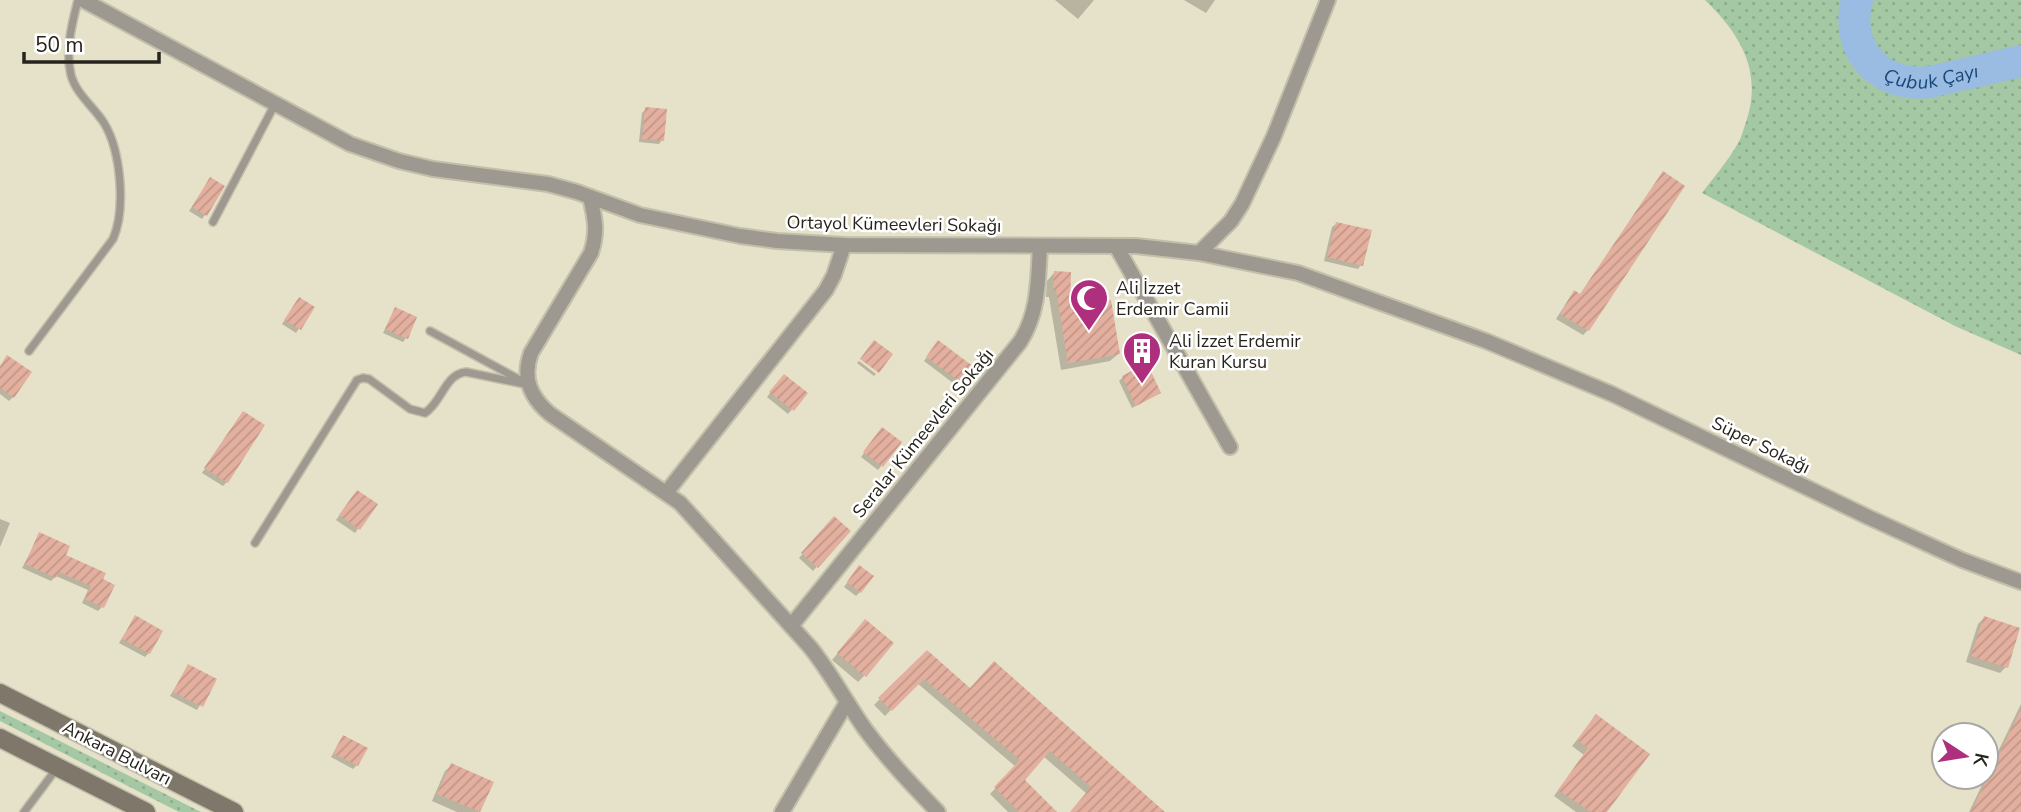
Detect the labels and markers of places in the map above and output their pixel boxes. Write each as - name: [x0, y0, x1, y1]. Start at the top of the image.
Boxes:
- place label: Ali İzzet Erdemir Camii: [1116, 276, 1229, 321]
- mosque icon: Ali İzzet Erdemir Camii: [1068, 277, 1110, 332]
- place label: Ali İzzet Erdemir Kuran Kursu: [1169, 329, 1301, 374]
- building icon: Ali İzzet Erdemir Kuran Kursu: [1121, 330, 1163, 385]

